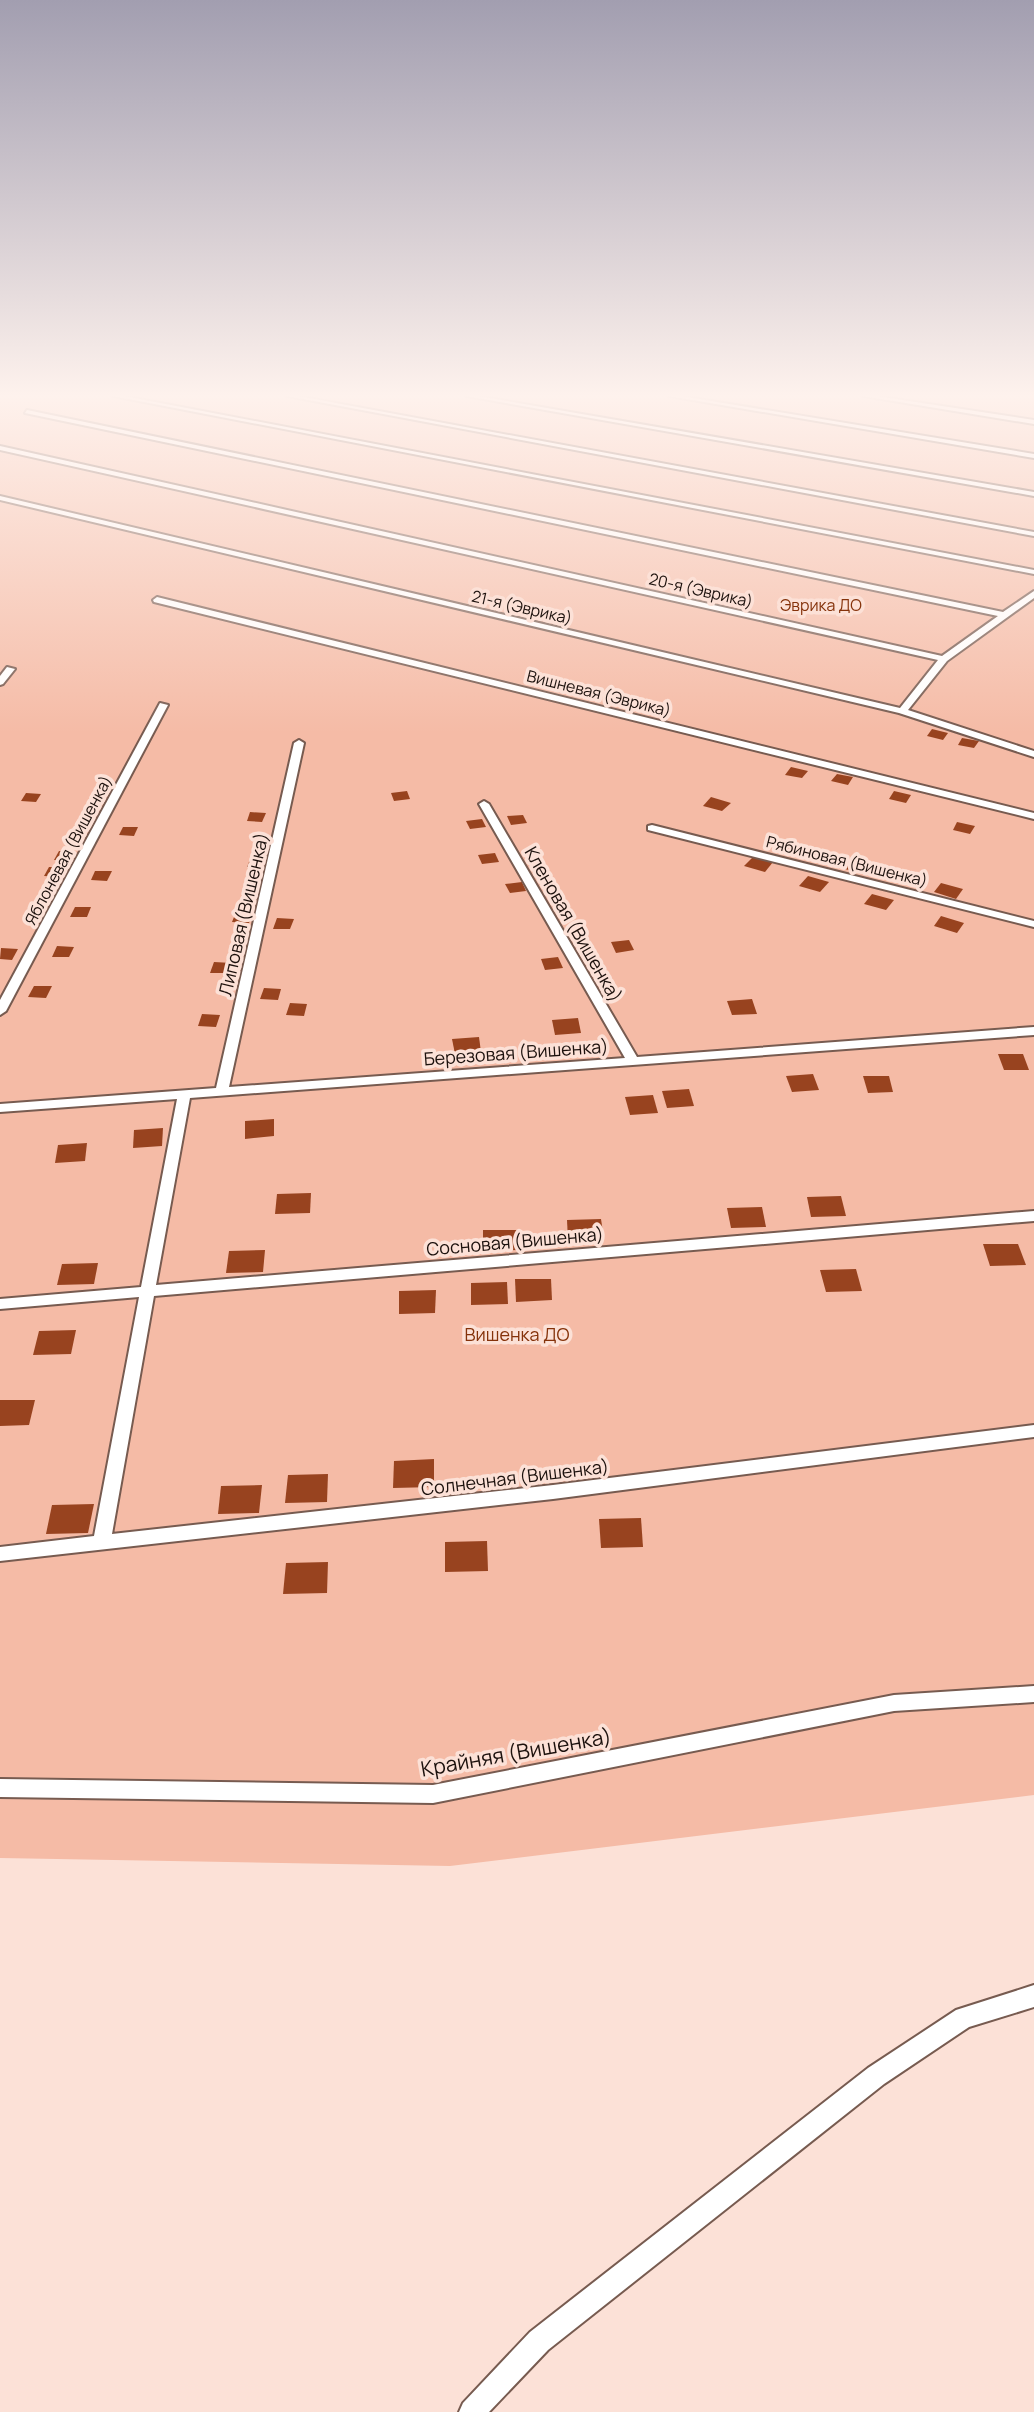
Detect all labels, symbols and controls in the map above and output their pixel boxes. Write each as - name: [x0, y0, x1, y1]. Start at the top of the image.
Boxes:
- street label: 20-я (Эврика): [647, 567, 755, 613]
- street label: 21-я (Эврика): [470, 585, 574, 629]
- park label: Эврика ДО: [780, 594, 862, 616]
- street label: Вишневая (Эврика): [525, 664, 673, 722]
- street label: Яблоневая (Вишенка): [19, 771, 117, 929]
- street label: Липовая (Вишенка): [213, 830, 273, 998]
- street label: Рябиновая (Вишенка): [764, 830, 930, 892]
- street label: Кленовая (Вишенка): [520, 842, 628, 1006]
- street label: Березовая (Вишенка): [423, 1034, 609, 1070]
- street label: Сосновая (Вишенка): [425, 1221, 605, 1261]
- park label: Вишенка ДО: [465, 1322, 569, 1346]
- street label: Солнечная (Вишенка): [420, 1454, 610, 1500]
- street label: Крайняя (Вишенка): [418, 1721, 614, 1783]

